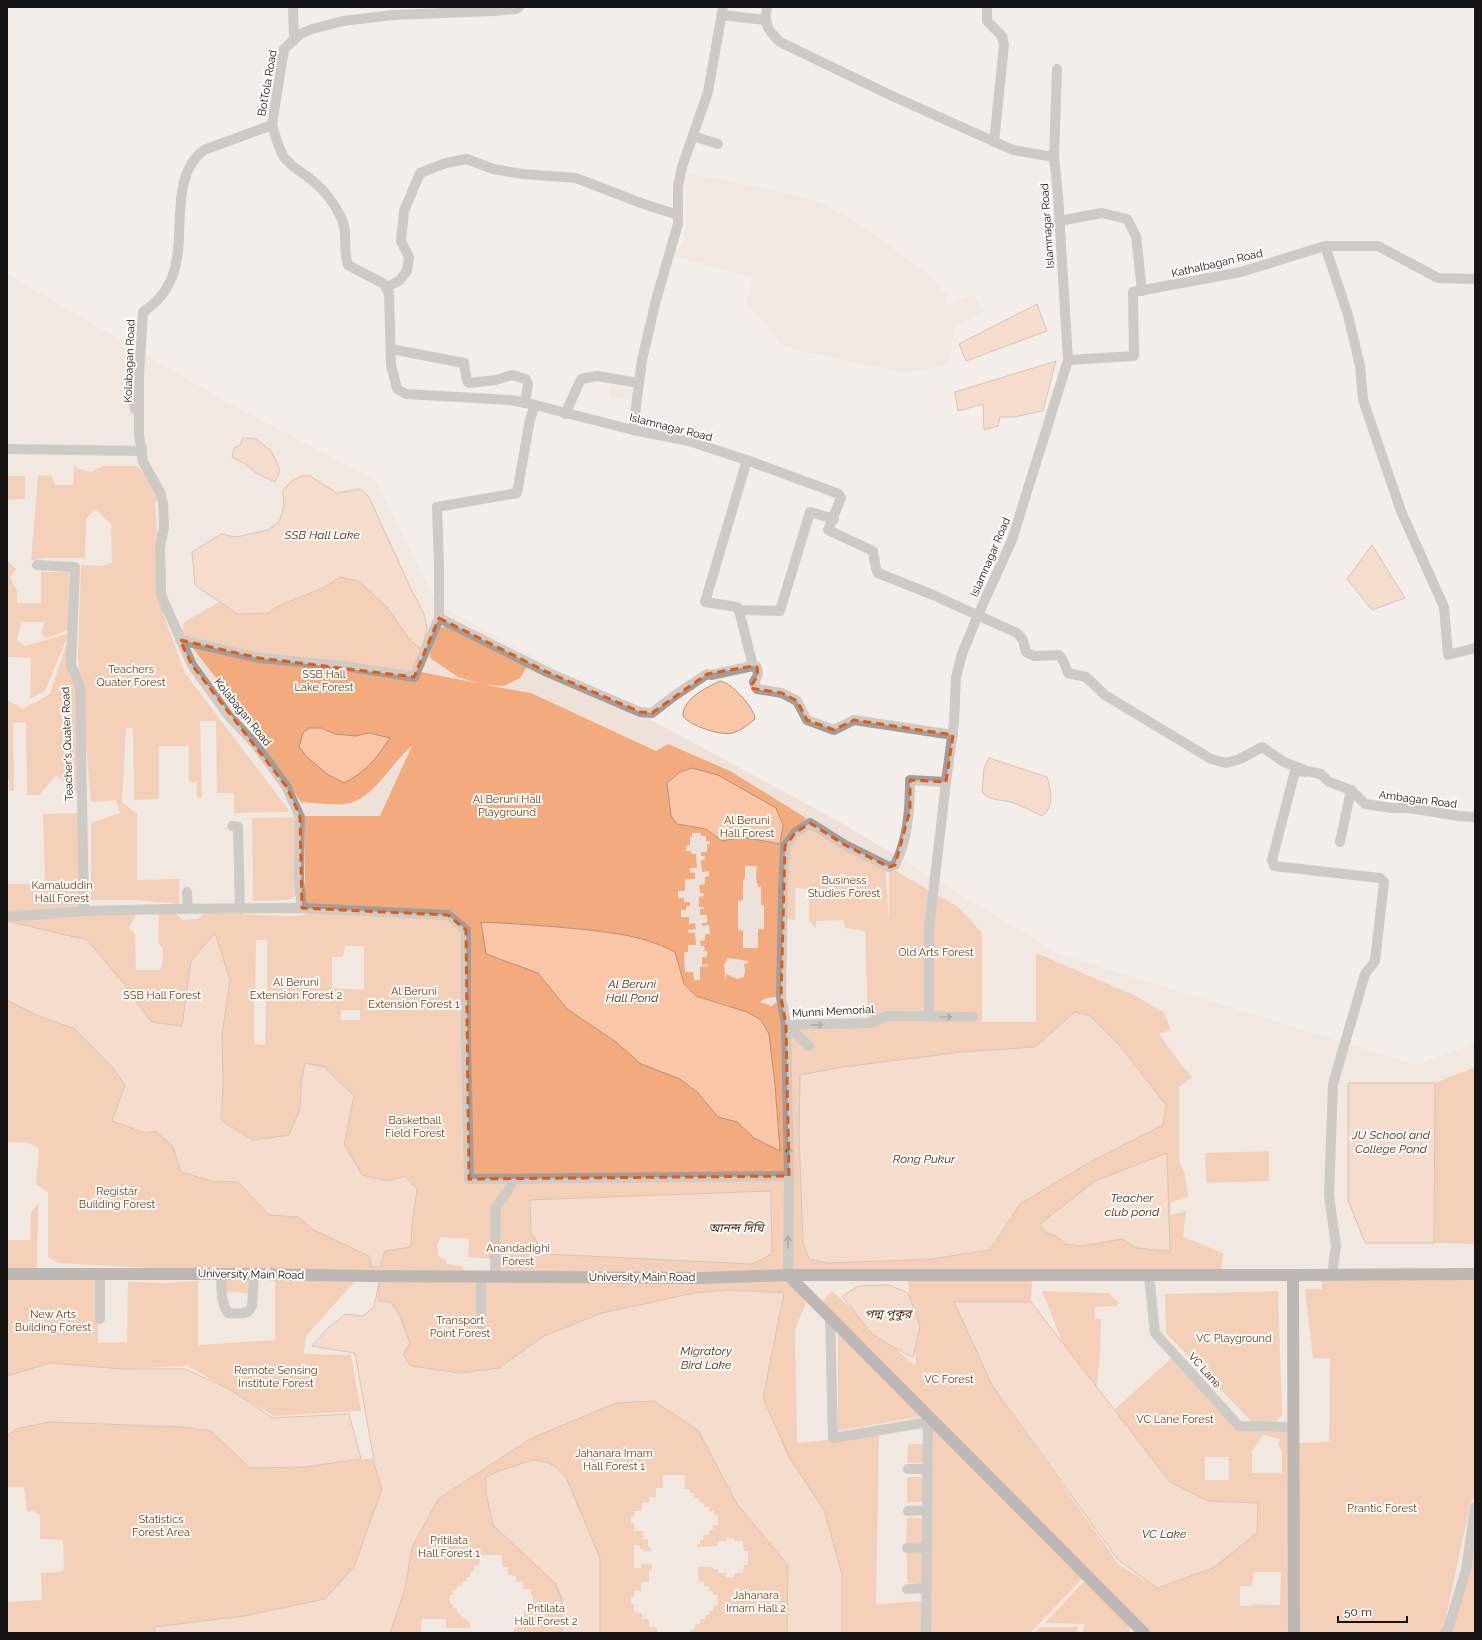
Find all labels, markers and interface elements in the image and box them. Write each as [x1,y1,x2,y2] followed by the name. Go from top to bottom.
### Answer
[255,49,280,117] street label: BotTola Road
[1038,183,1057,269] street label: Islamnagar Road
[1170,247,1264,280] street label: Kathalbagan Road
[122,319,137,403] street label: Kolabagan Road
[628,411,714,444] street label: Islamnagar Road
[968,515,1013,599] street label: Islamnagar Road
[283,528,360,542] water label: SSB Hall Lake
[97,663,166,689] park label: Teachers Quater Forest
[294,668,354,694] park label: SSB Hall Lake Forest
[211,676,274,749] street label: Kolabagan Road
[59,686,76,801] street label: Teacher's Quater Road
[1378,788,1458,811] street label: Ambagan Road
[473,793,541,819] park label: Al Beruni Hall Playground
[720,814,774,840] park label: Al Beruni Hall Forest
[808,874,881,900] park label: Business Studies Forest
[31,879,93,905] park label: Kamaluddin Hall Forest
[898,946,974,959] park label: Old Arts Forest
[250,976,343,1002] park label: Al Beruni Extension Forest 2
[606,977,659,1005] water label: Al Beruni Hall Pond
[368,985,460,1011] park label: Al Beruni Extension Forest 1
[123,989,201,1002] park label: SSB Hall Forest
[792,1003,874,1020] street label: Munni Memorial
[939,1013,952,1021] one-way arrow
[810,1021,823,1028] one-way arrow
[385,1114,445,1140] park label: Basketball Field Forest
[1351,1128,1431,1156] water label: JU School and College Pond
[785,1147,792,1160] one-way arrow
[893,1152,956,1166] water label: Rong Pukur
[79,1185,155,1211] park label: Registar Building Forest
[1105,1191,1160,1219] water label: Teacher club pond
[709,1221,766,1235] water label: আনন্দ দিঘি
[785,1236,792,1249] one-way arrow
[486,1242,550,1268] park label: Anandadighi Forest
[198,1267,304,1282] street label: University Main Road
[589,1271,695,1284] street label: University Main Road
[865,1307,914,1321] water label: পদ্ম পুকুর
[15,1308,91,1334] park label: New Arts Building Forest
[430,1314,490,1340] park label: Transport Point Forest
[1196,1332,1272,1345] park label: VC Playground
[680,1344,733,1372] water label: Migratory Bird Lake
[1185,1350,1224,1391] street label: VC Lane
[234,1364,318,1390] park label: Remote Sensing Institute Forest
[924,1373,974,1386] park label: VC Forest
[1136,1413,1214,1426] park label: VC Lane Forest
[575,1447,653,1473] park label: Jahanara Imam Hall Forest 1
[1347,1502,1417,1515] park label: Prantic Forest
[132,1513,190,1539] park label: Statistics Forest Area
[1142,1527,1187,1541] water label: VC Lake
[418,1534,480,1560] park label: Pritilata Hall Forest 1
[726,1589,786,1615] park label: Jahanara Imam Hall 2
[1338,1598,1407,1624] scale bar
[515,1602,578,1628] park label: Pritilata Hall Forest 2
[1344,1605,1372,1619] text: 50 m

